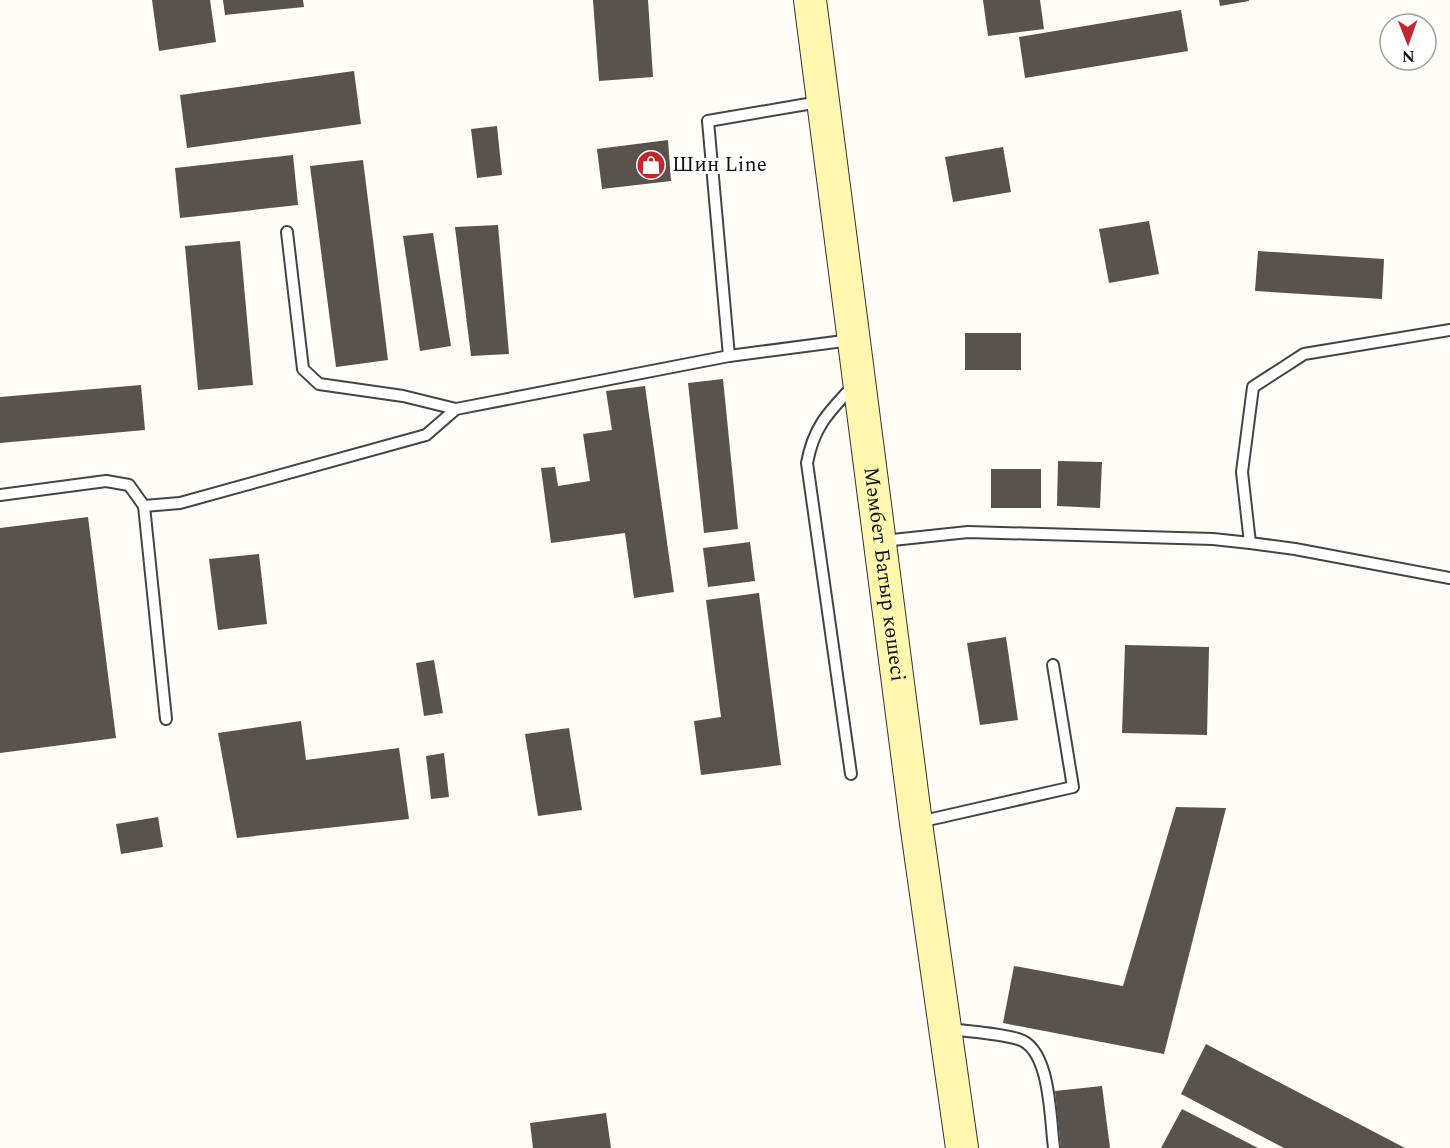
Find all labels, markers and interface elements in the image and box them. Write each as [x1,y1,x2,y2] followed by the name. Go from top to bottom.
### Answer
[1378,12,1438,72] north arrow
[1402,44,1415,68] text: N
[635,149,667,181] shop icon: Шин Line
[672,149,767,181] place label: Шин Line
[854,465,914,684] street label: Мәмбет Батыр көшесі

